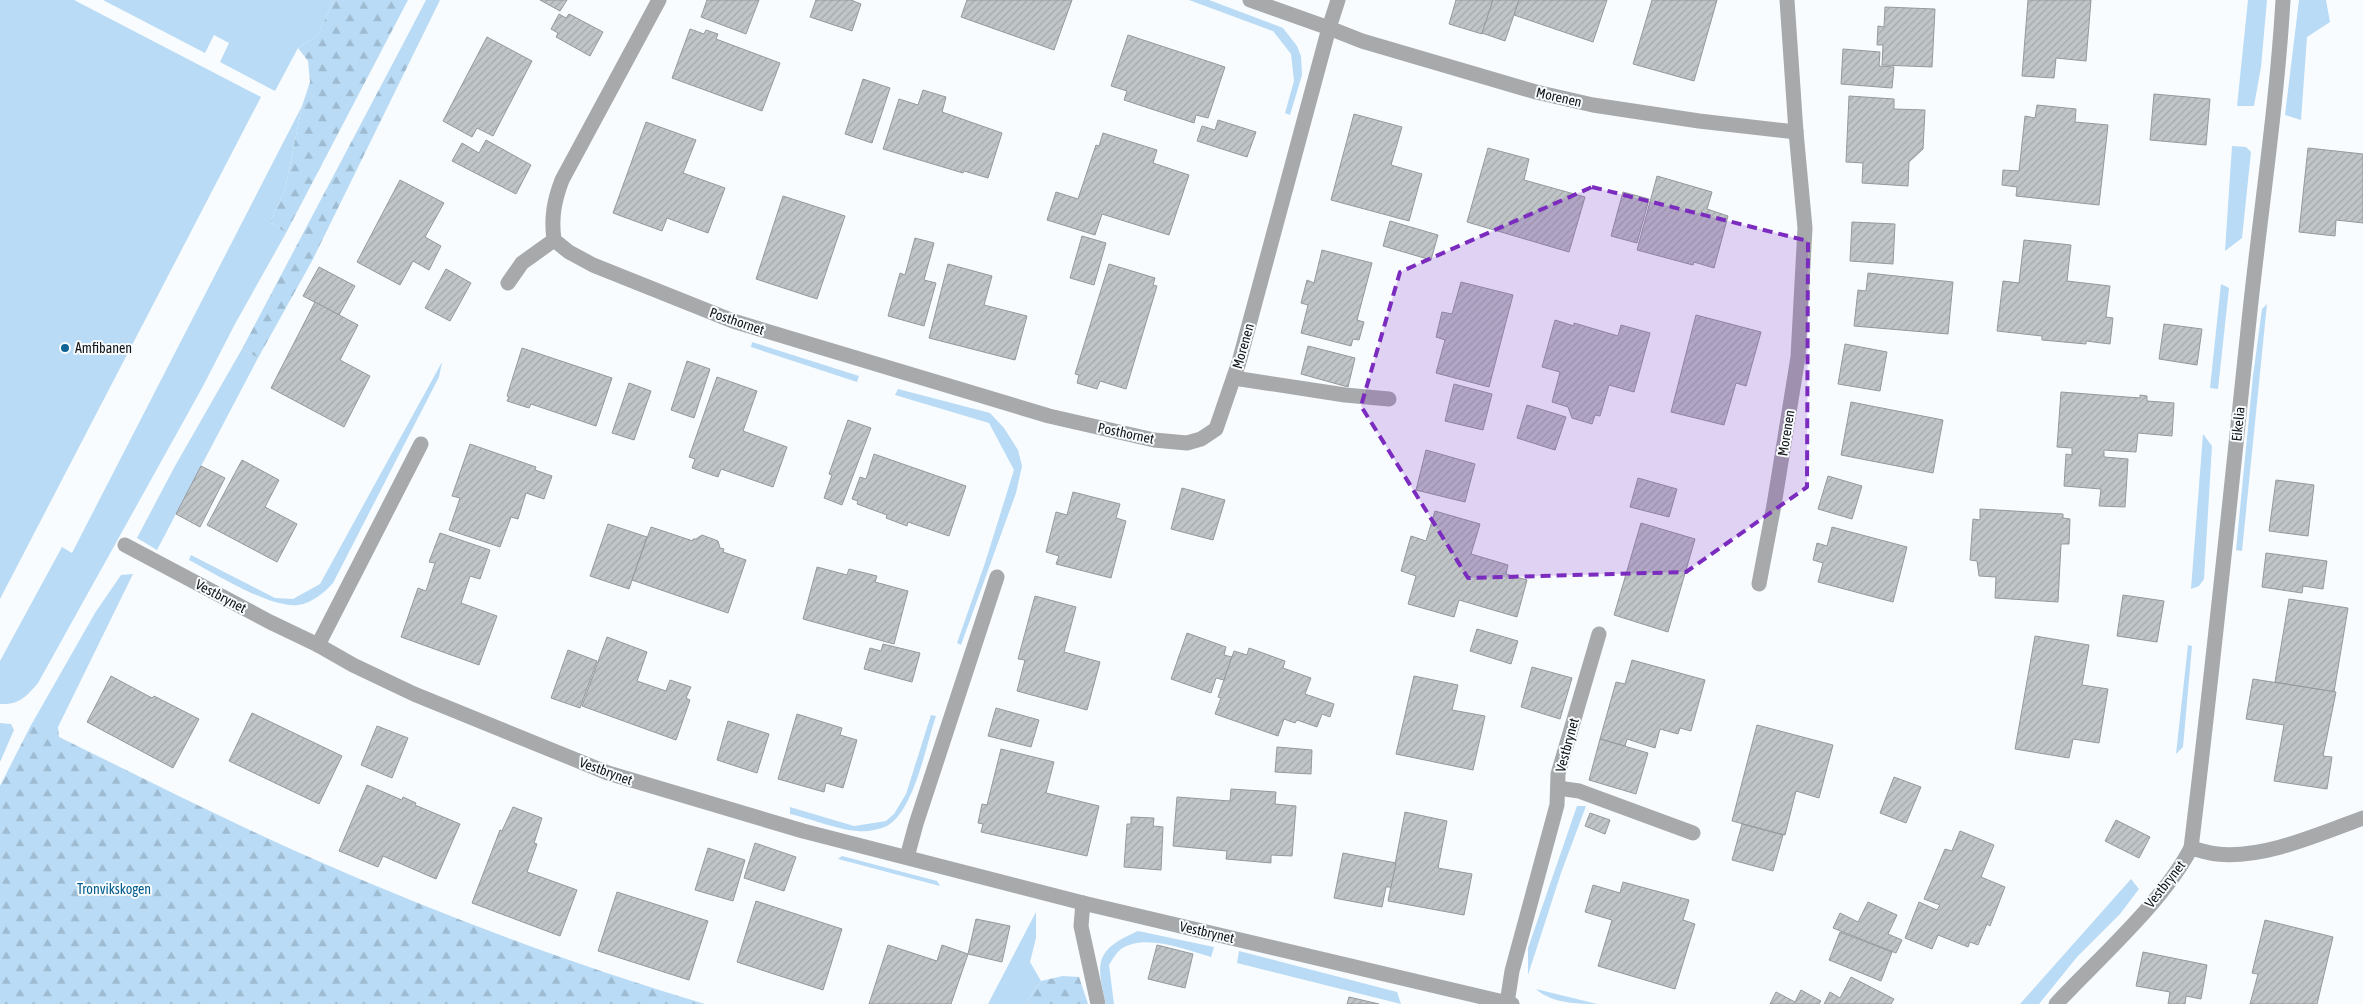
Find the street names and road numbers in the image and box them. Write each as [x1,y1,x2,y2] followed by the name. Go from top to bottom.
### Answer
[1535,84,1583,110] street label: Morenen
[707,304,767,338] street label: Posthornet
[1229,321,1257,371] street label: Morenen
[2228,406,2248,442] street label: Eikelia
[1774,409,1798,457] street label: Morenen
[1096,419,1156,447] street label: Posthornet
[193,576,249,616] street label: Vestbrynet
[1552,716,1582,774] street label: Vestbrynet
[577,754,635,788] street label: Vestbrynet
[2142,857,2188,911] street label: Vestbrynet
[1178,918,1236,946] street label: Vestbrynet

